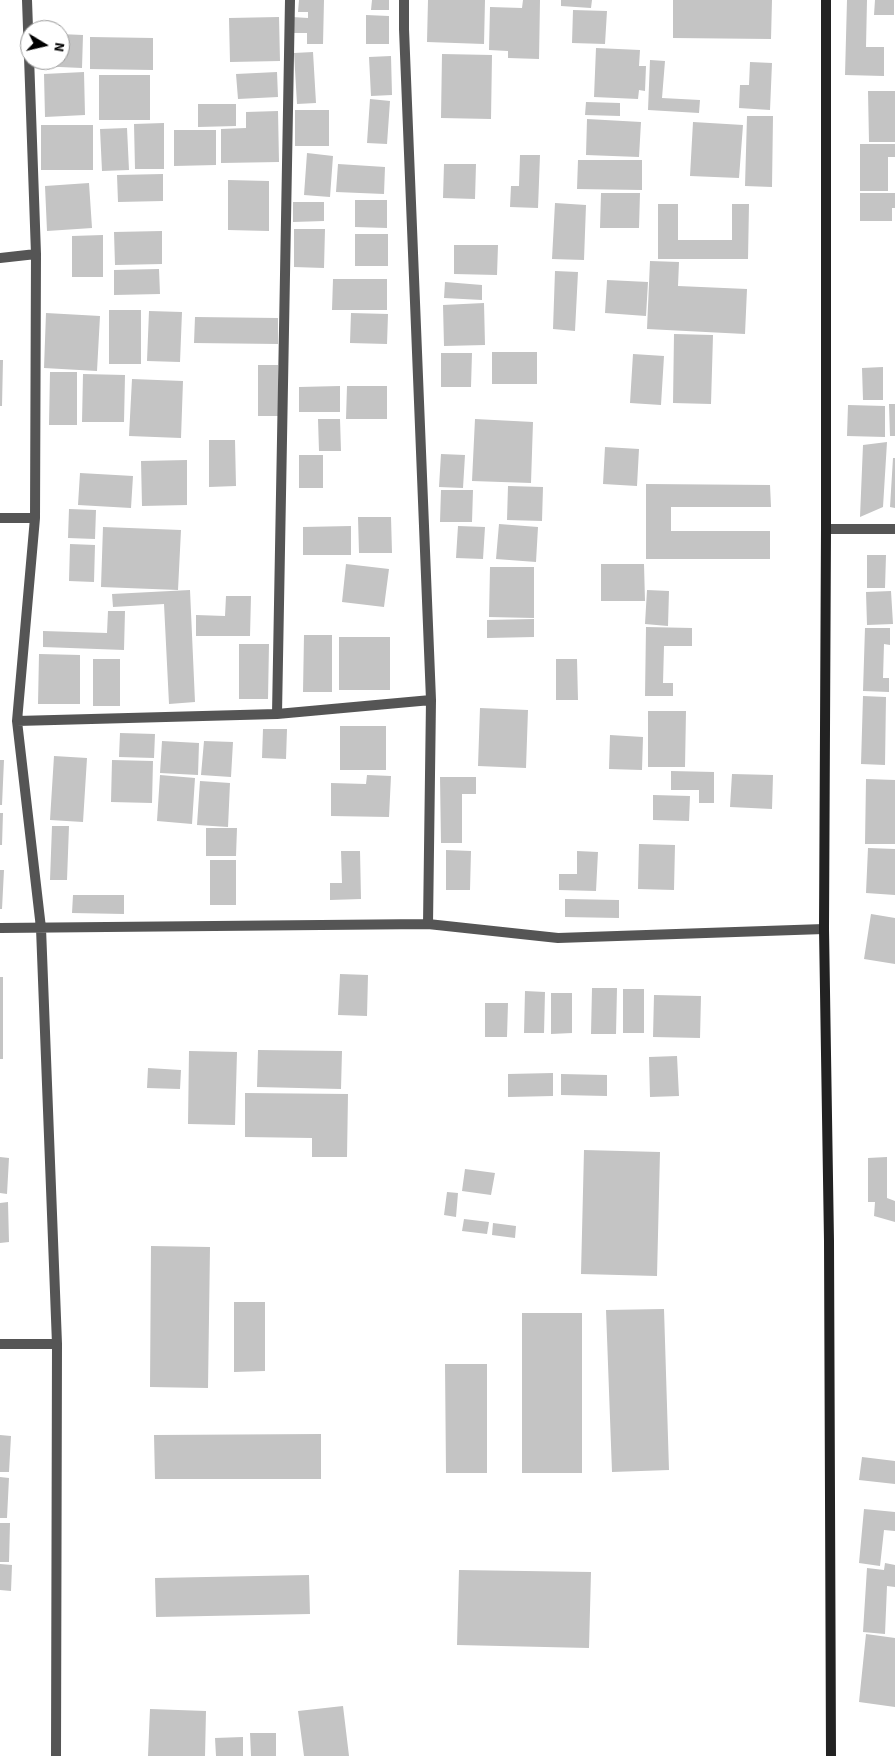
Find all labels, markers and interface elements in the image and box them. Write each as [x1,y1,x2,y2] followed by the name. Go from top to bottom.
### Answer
[20,20,70,70] north arrow
[48,41,69,53] text: N

